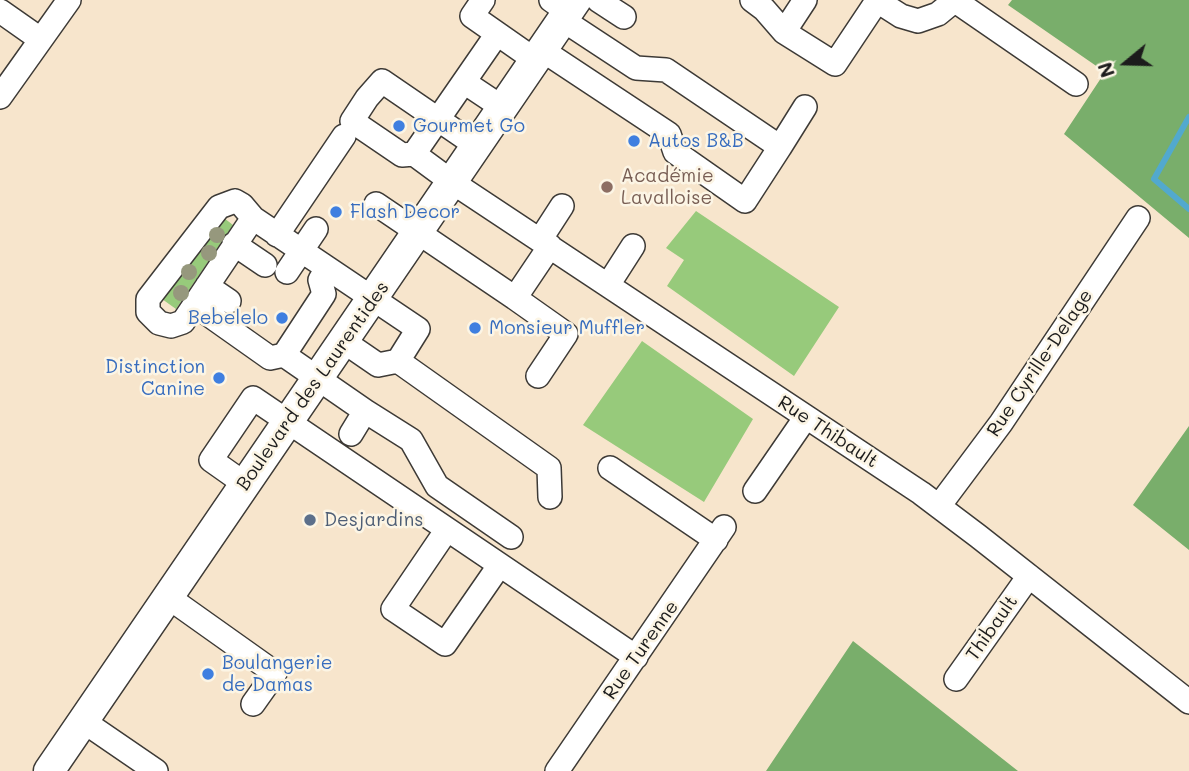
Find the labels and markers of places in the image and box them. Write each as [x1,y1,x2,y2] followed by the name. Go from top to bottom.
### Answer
[413,115,525,137] place label: Gourmet Go
[391,118,407,134] marker: Gourmet Go
[648,130,744,152] place label: Autos B&B
[626,133,642,149] marker: Autos B&B
[621,165,714,209] place label: Académie Lavalloise
[599,179,615,195] marker: Académie Lavalloise
[350,201,460,223] place label: Flash Decor
[328,204,344,220] marker: Flash Decor
[188,307,268,329] place label: Bebelelo
[274,310,290,326] marker: Bebelelo
[489,317,645,339] place label: Monsieur Muffler
[467,320,483,336] marker: Monsieur Muffler
[105,356,205,400] place label: Distinction Canine
[211,370,227,386] marker: Distinction Canine
[324,509,423,531] place label: Desjardins
[302,512,318,528] marker: Desjardins
[222,652,332,696] place label: Boulangerie de Damas
[200,666,216,682] marker: Boulangerie de Damas

